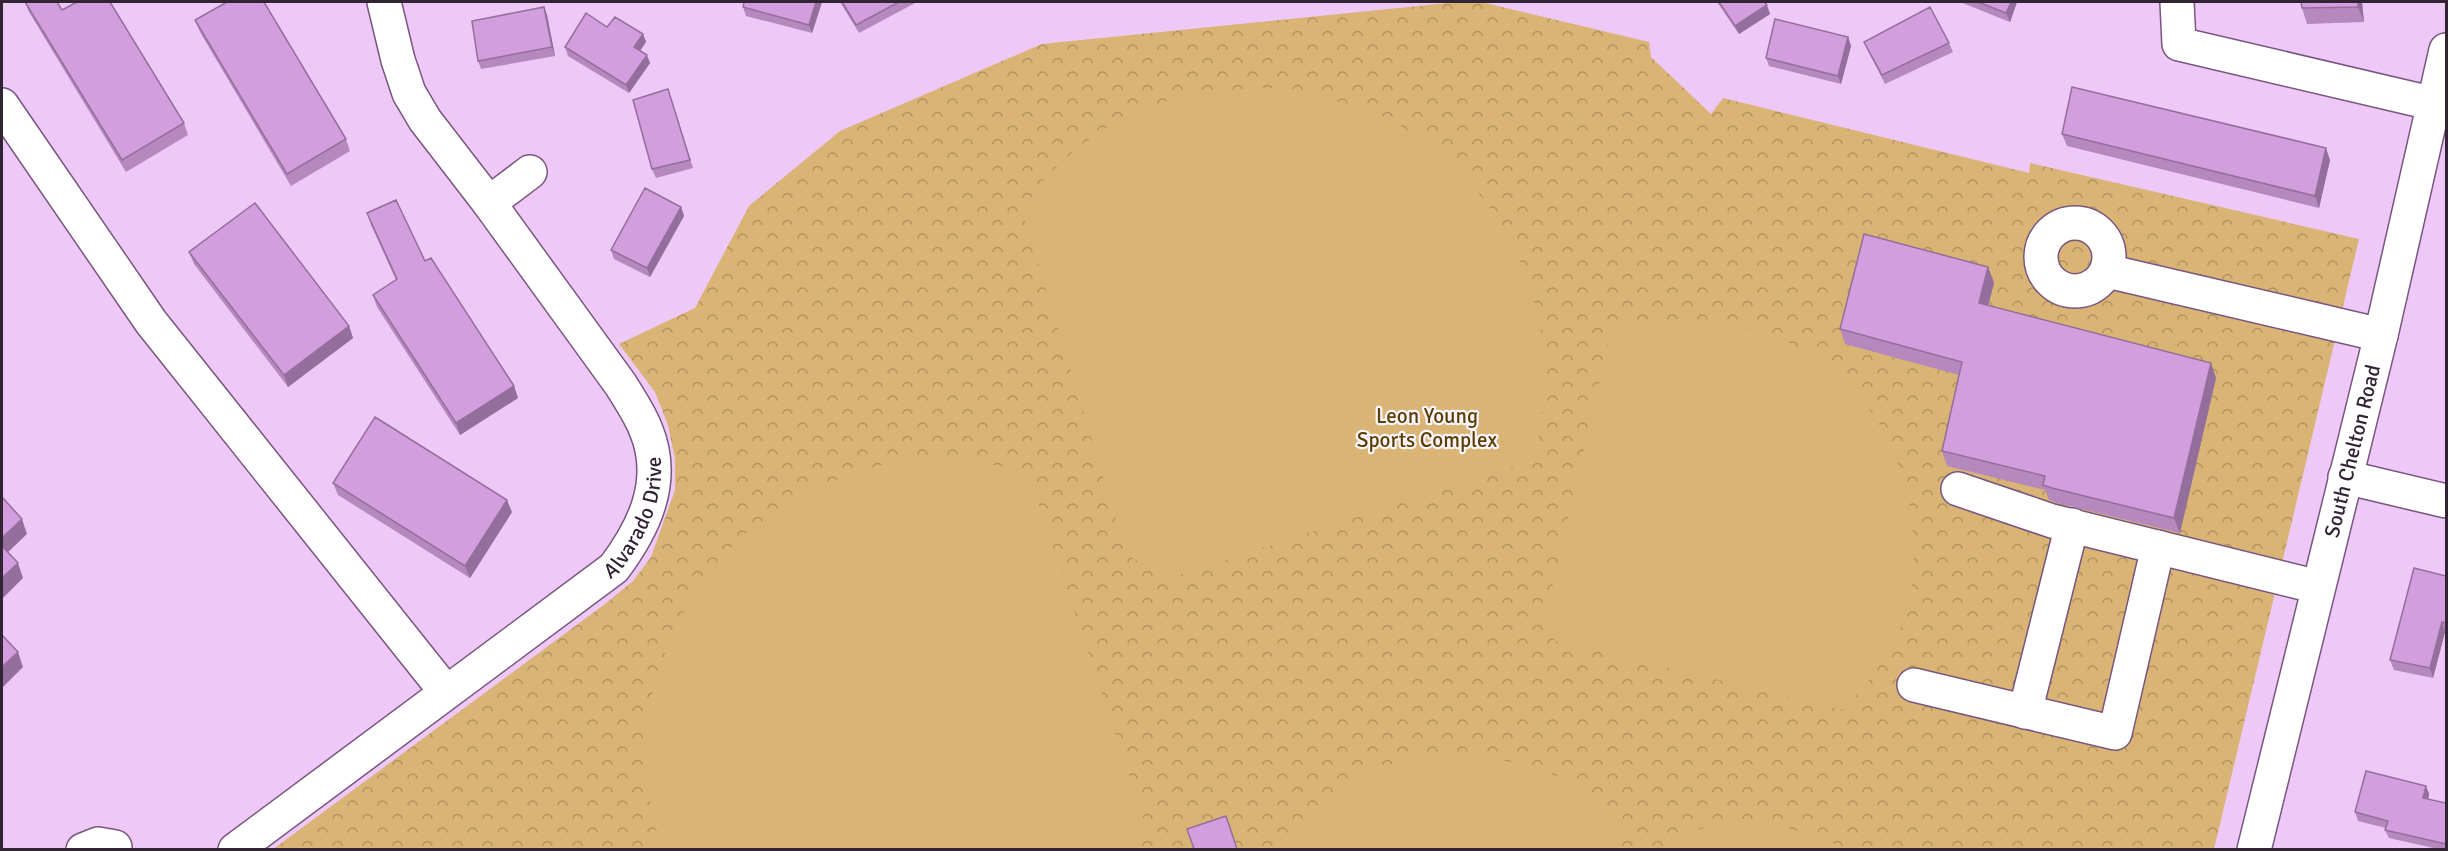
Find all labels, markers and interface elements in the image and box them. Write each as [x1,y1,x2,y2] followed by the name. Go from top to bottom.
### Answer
[2319,362,2386,540] street label: South Chelton Road
[1357,403,1498,453] park label: Leon Young Sports Complex
[598,456,667,584] street label: Alvarado Drive

